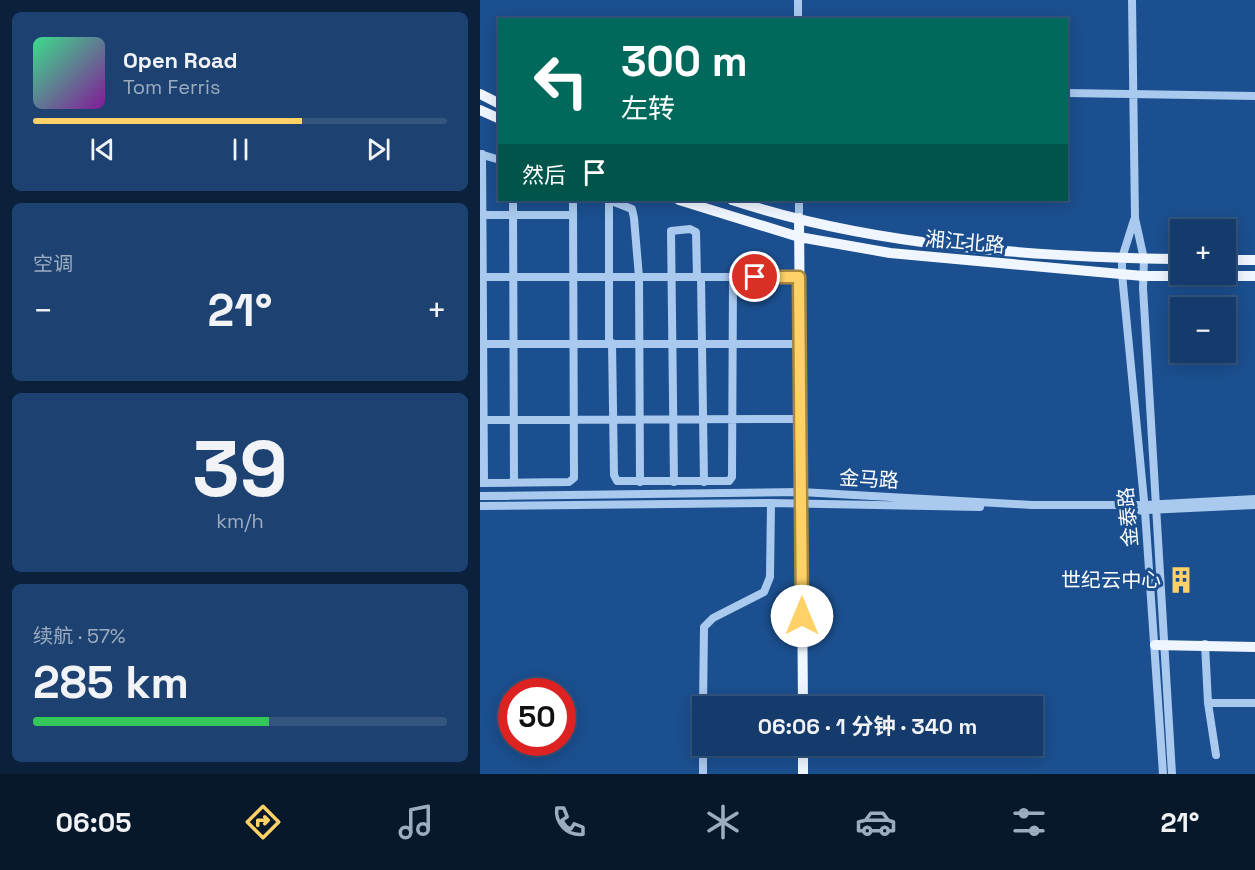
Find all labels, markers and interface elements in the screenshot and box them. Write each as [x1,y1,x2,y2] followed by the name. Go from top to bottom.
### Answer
[621,35,748,88] text: 300 m
[522,42,600,120] icon: left
[123,46,238,74] text: Open Road
[123,74,221,100] text: Tom Ferris
[621,91,675,126] text: 左转
[86,133,119,166] icon: previous
[224,133,257,166] icon: pause
[362,133,395,166] icon: next
[578,156,611,189] icon: arrive
[522,161,566,189] text: 然后
[1170,219,1236,363] map controls
[1170,219,1236,285] button: +
[924,226,1006,258] street label: 湘江北路
[33,251,73,277] text: 空调
[729,251,780,302] pin
[738,260,771,293] icon: arrive
[208,282,272,339] text: 21°
[33,290,53,332] text: −
[427,290,447,332] text: +
[1170,297,1236,363] button: −
[192,419,288,519] text: 39
[838,464,900,494] street label: 金马路
[1112,486,1144,548] street label: 金泰路
[216,508,264,534] text: km/h
[1166,565,1196,595] building icon: 世纪云中心
[1061,567,1161,593] place label: 世纪云中心
[770,584,834,648] position arrow
[33,623,125,649] text: 续航 · 57%
[33,654,189,711] text: 285 km
[498,678,576,756] speed limit sign: 50
[758,712,977,740] text: 06:06 · 1 分钟 · 340 m
[242,801,284,843] icon: directions
[395,801,437,843] icon: music
[548,801,590,843] icon: phone
[702,801,744,843] icon: climate
[855,801,897,843] icon: car
[1008,801,1050,843] icon: filters
[56,805,131,840] text: 06:05
[1161,805,1199,840] text: 21°

